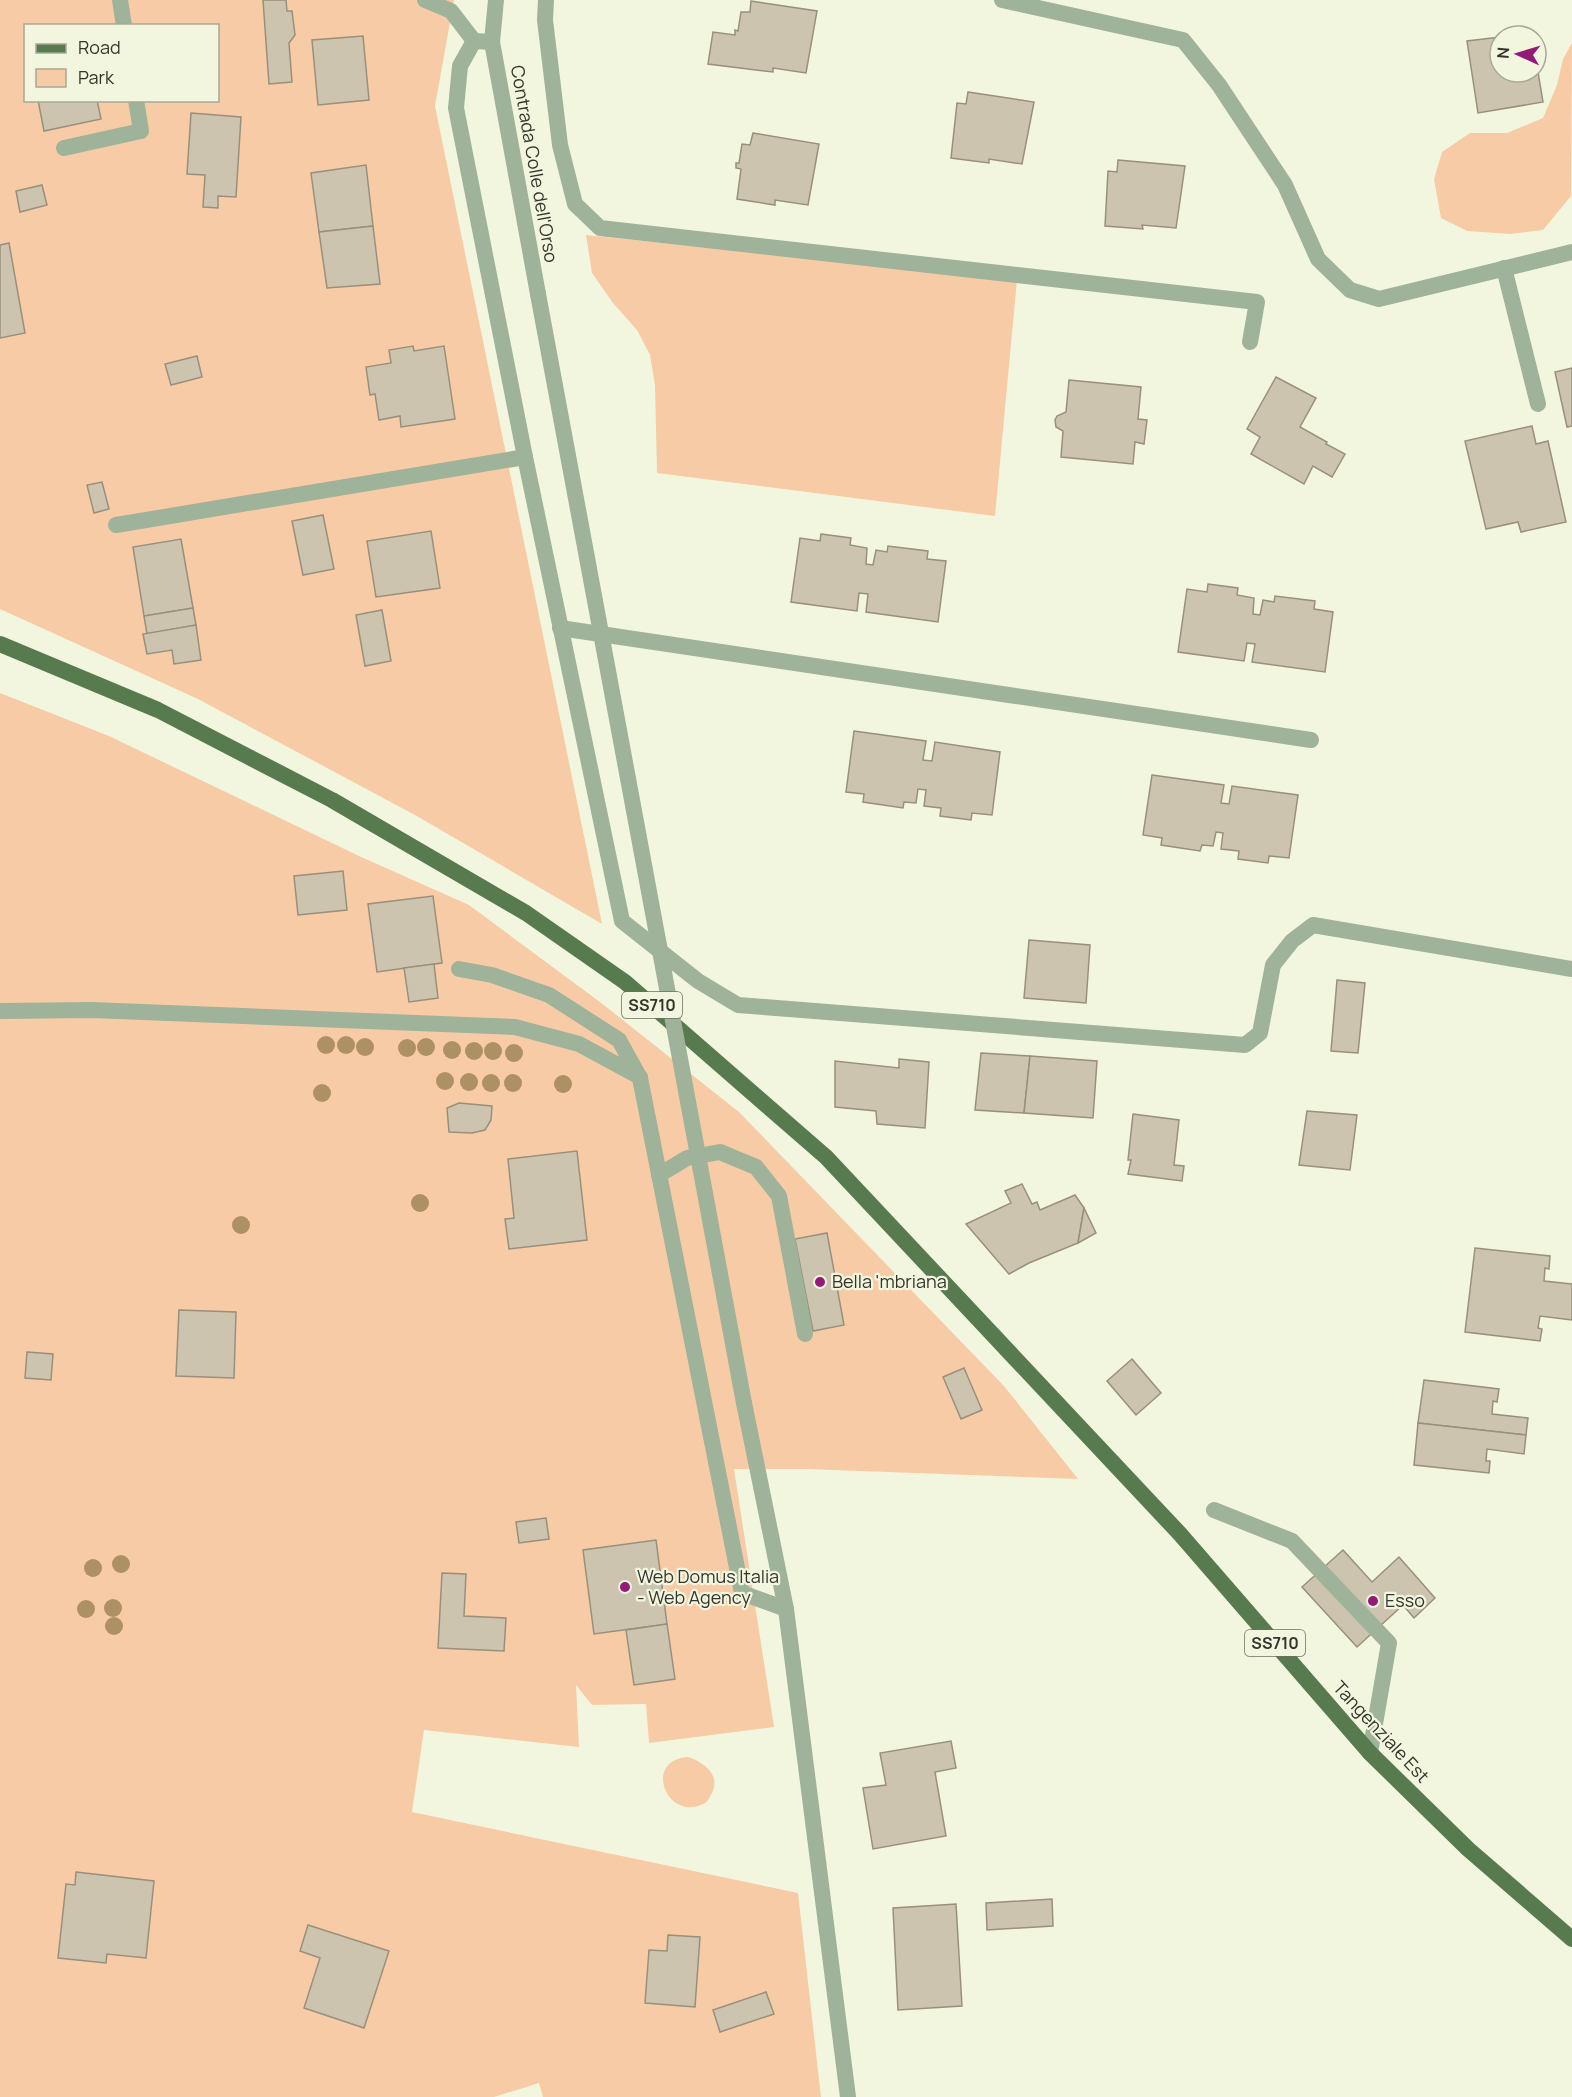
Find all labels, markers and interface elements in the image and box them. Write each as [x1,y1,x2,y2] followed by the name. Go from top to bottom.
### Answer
[24,24,219,102] legend
[1488,24,1548,84] north arrow
[78,35,121,59] text: Road
[1492,46,1514,59] text: N
[506,63,564,264] street label: Contrada Colle dell'Orso
[78,65,115,89] text: Park
[622,992,682,1018] road number: SS710
[832,1269,947,1293] place label: Bella 'mbriana
[813,1275,827,1289] marker: Bella 'mbriana
[637,1564,779,1609] place label: Web Domus Italia - Web Agency
[618,1580,632,1594] marker: Web Domus Italia - Web Agency
[1385,1588,1425,1612] place label: Esso
[1366,1594,1380,1608] marker: Esso
[1245,1630,1305,1656] road number: SS710
[1328,1675,1435,1787] street label: Tangenziale Est

